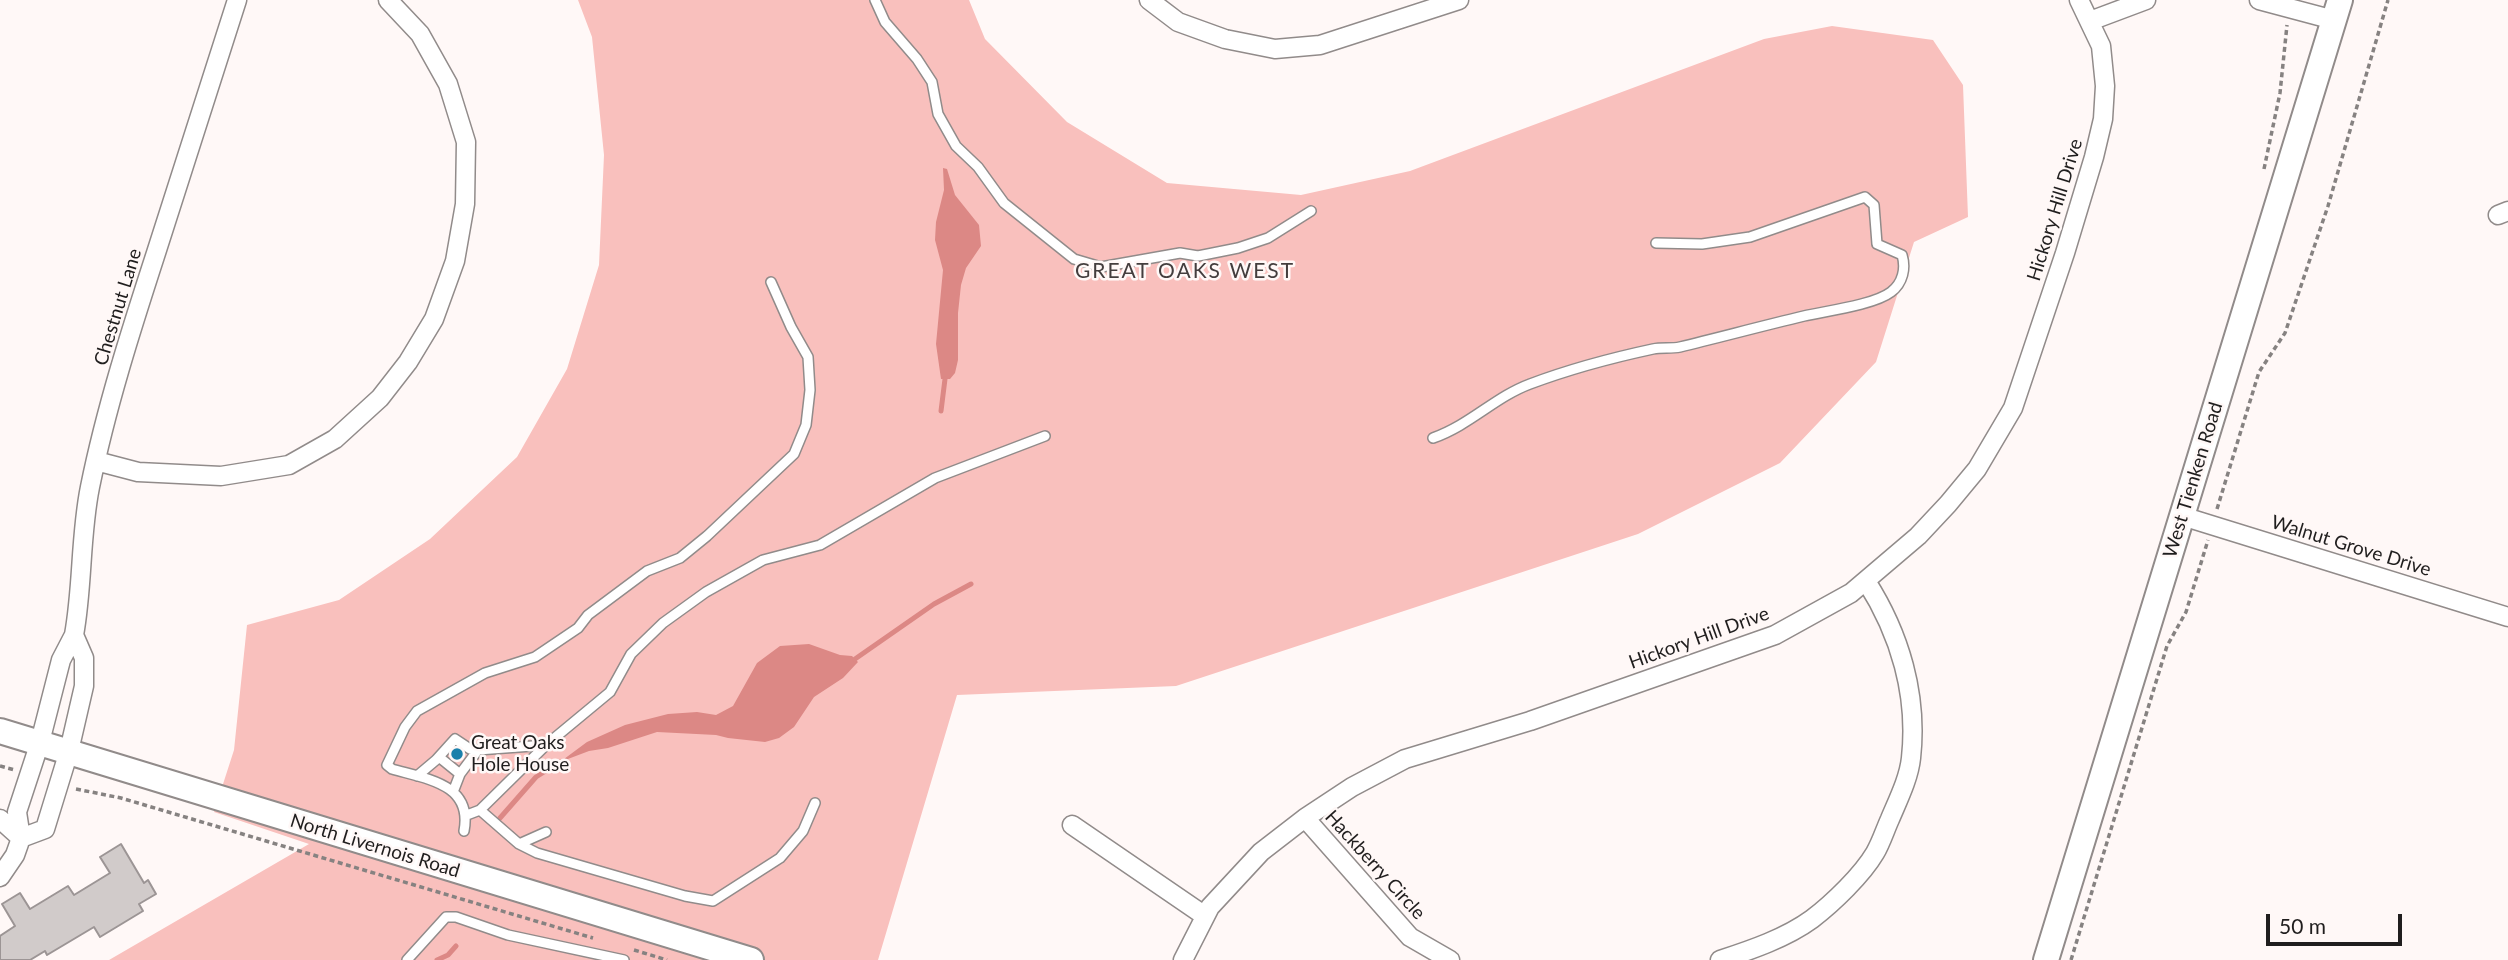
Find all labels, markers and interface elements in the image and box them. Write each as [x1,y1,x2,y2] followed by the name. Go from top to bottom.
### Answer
[2023,136,2087,284] street label: Hickory Hill Drive
[89,246,147,368] street label: Chestnut Lane
[1077,258,1293,284] district label: GREAT OAKS WEST
[2158,399,2228,561] street label: West Tienken Road
[2268,511,2434,581] street label: Walnut Grove Drive
[1626,602,1772,674] street label: Hickory Hill Drive
[471,732,569,776] place label: Great Oaks Hole House
[449,746,465,762] marker: Great Oaks Hole House
[1320,806,1430,924] street label: Hackberry Circle
[287,809,463,883] street label: North Livernois Road
[2270,900,2406,944] scale bar
[2279,913,2326,938] text: 50 m

